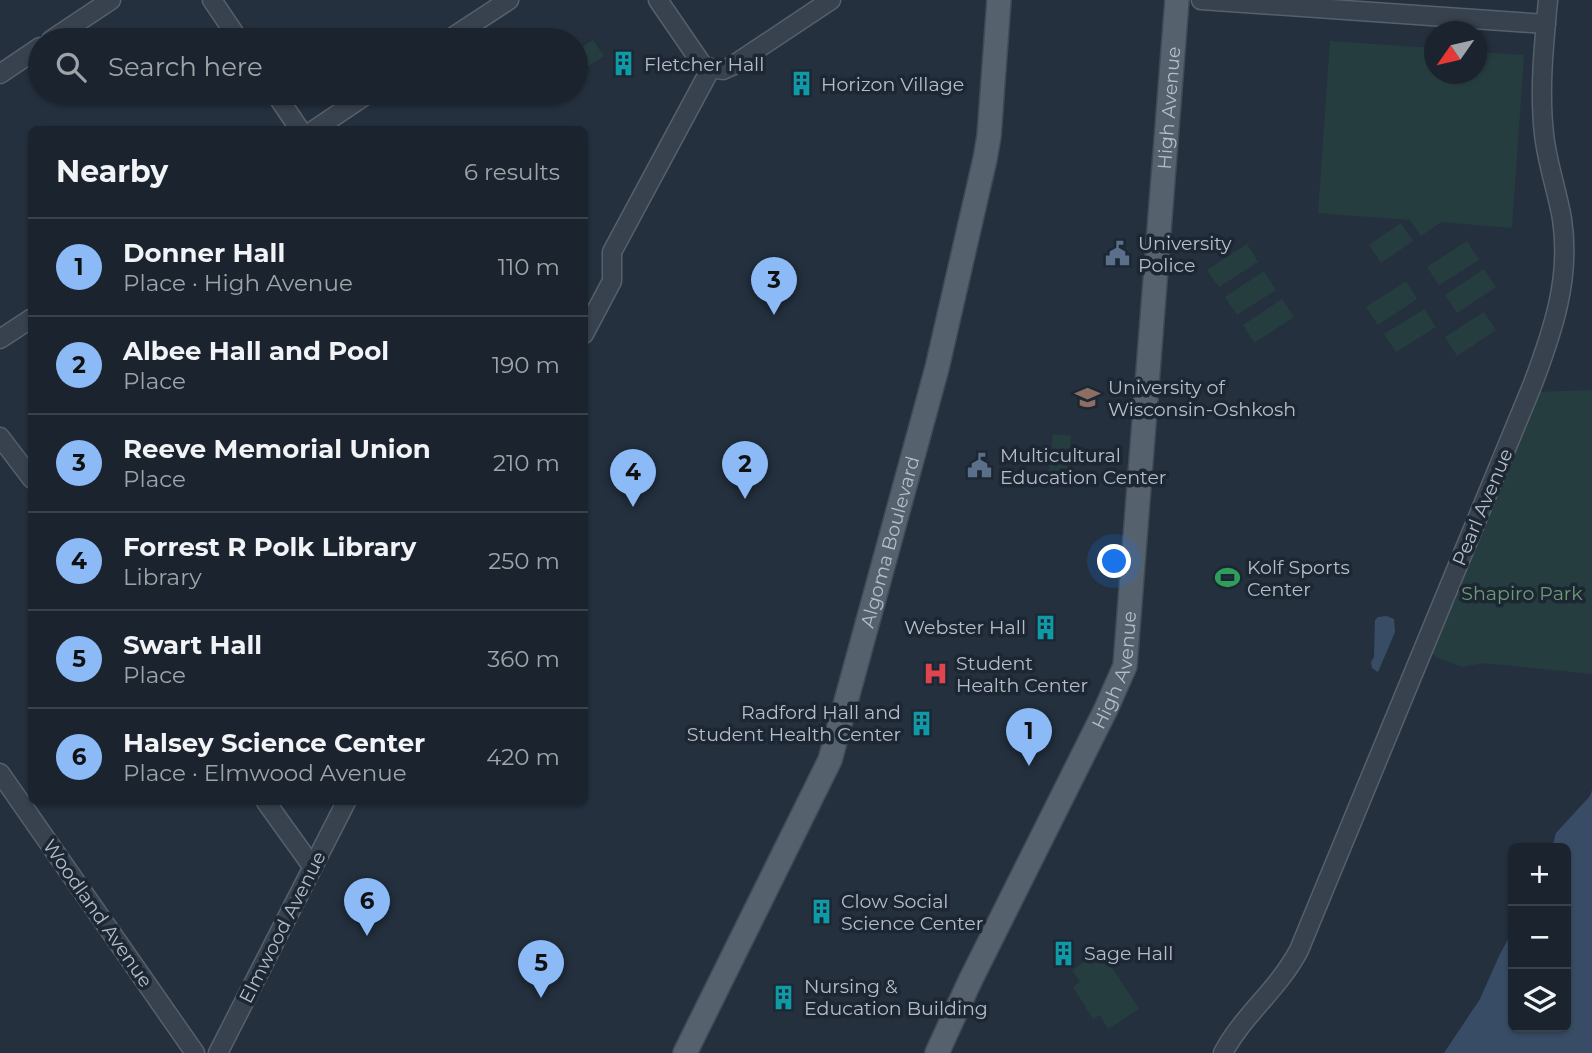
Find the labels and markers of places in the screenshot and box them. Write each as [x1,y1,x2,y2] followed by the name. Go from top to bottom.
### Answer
[610,50,638,78] building icon: Fletcher Hall
[644,53,764,76] place label: Fletcher Hall
[787,70,815,98] building icon: Horizon Village
[821,73,964,96] place label: Horizon Village
[1138,232,1232,277] place label: University Police
[1104,240,1132,268] public building icon: University Police
[751,257,797,315] pin: 3
[1108,376,1296,421] place label: University of Wisconsin-Oshkosh
[1074,384,1102,412] school or university icon: University of Wisconsin-Oshkosh
[722,441,768,499] pin: 2
[1000,444,1167,489] place label: Multicultural Education Center
[610,449,656,507] pin: 4
[966,452,994,480] public building icon: Multicultural Education Center
[1247,556,1350,601] place label: Kolf Sports Center
[1213,564,1241,592] sports icon: Kolf Sports Center
[1032,613,1060,641] building icon: Webster Hall
[904,616,1026,639] place label: Webster Hall
[956,652,1088,697] place label: Student Health Center
[922,660,950,688] hospital icon: Student Health Center
[687,701,901,746] place label: Radford Hall and Student Health Center
[1006,708,1052,766] pin: 1
[907,709,935,737] building icon: Radford Hall and Student Health Center
[344,878,390,936] pin: 6
[841,890,983,935] place label: Clow Social Science Center
[807,898,835,926] building icon: Clow Social Science Center
[1050,939,1078,967] building icon: Sage Hall
[518,940,564,998] pin: 5
[1084,942,1173,965] place label: Sage Hall
[804,975,988,1020] place label: Nursing & Education Building
[770,983,798,1011] building icon: Nursing & Education Building

